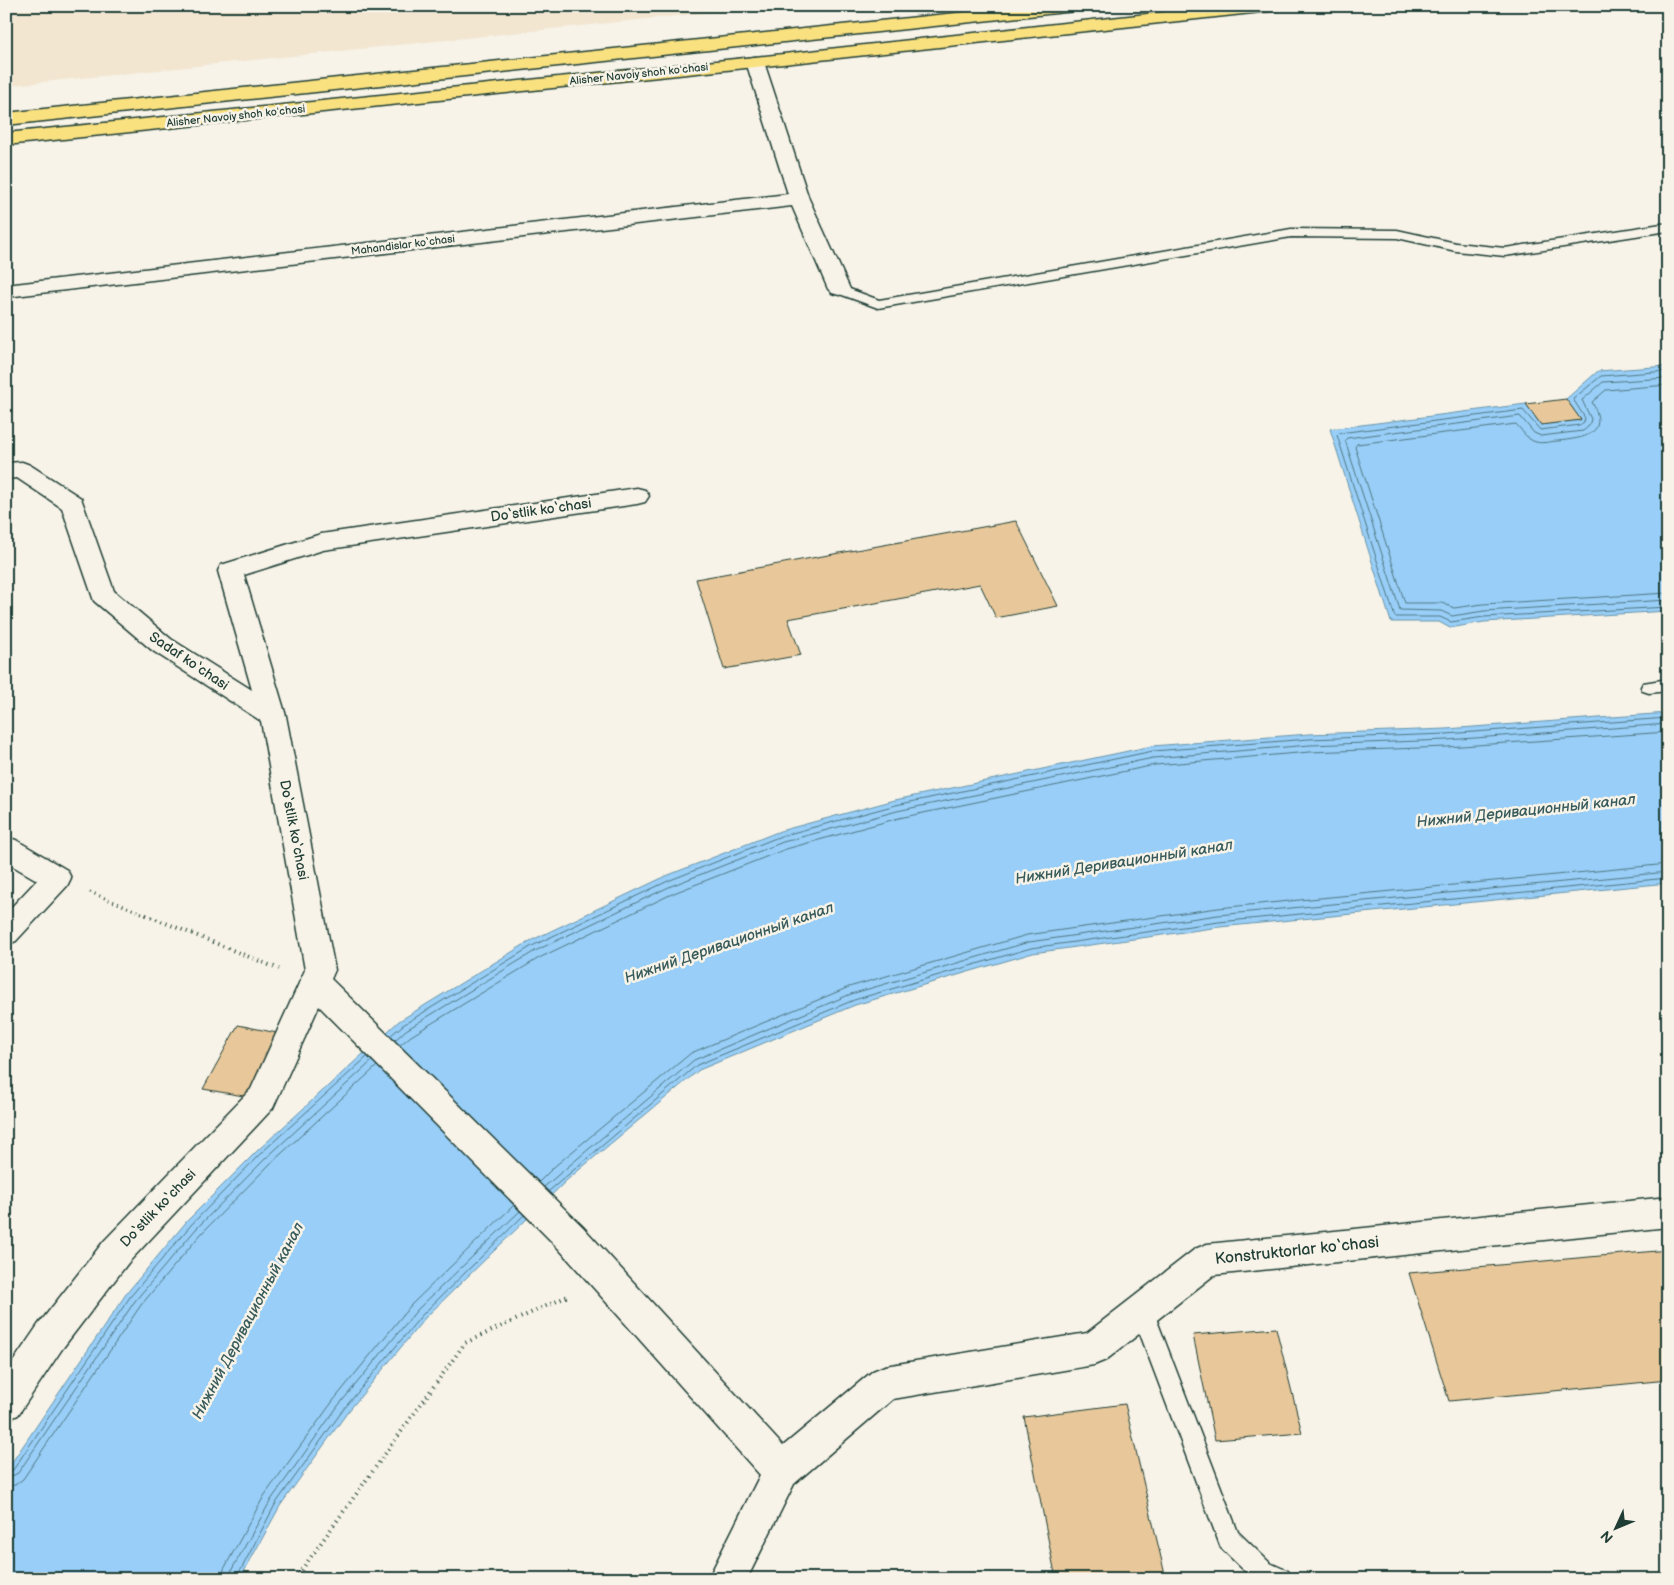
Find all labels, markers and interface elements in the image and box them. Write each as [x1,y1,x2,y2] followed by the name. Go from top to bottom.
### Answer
[569,60,709,88] street label: Alisher Navoiy shoh koʻchasi
[166,102,306,130] street label: Alisher Navoiy shoh koʻchasi
[350,232,456,258] street label: Mahandislar ko‘chasi
[489,495,593,525] street label: Do‘stlik ko‘chasi
[146,628,232,694] street label: Sadaf ko‘chasi
[276,778,312,882] street label: Do‘stlik ko‘chasi
[1416,790,1637,832] water label: Нижний Деривационный канал
[1014,835,1235,889] water label: Нижний Деривационный канал
[622,898,837,988] water label: Нижний Деривационный канал
[117,1166,199,1250] street label: Do‘stlik ko‘chasi
[188,1219,308,1423] water label: Нижний Деривационный канал
[1214,1233,1380,1269] street label: Konstruktorlar ko‘chasi
[1592,1502,1642,1552] north arrow
[1597,1527,1617,1546] text: N

